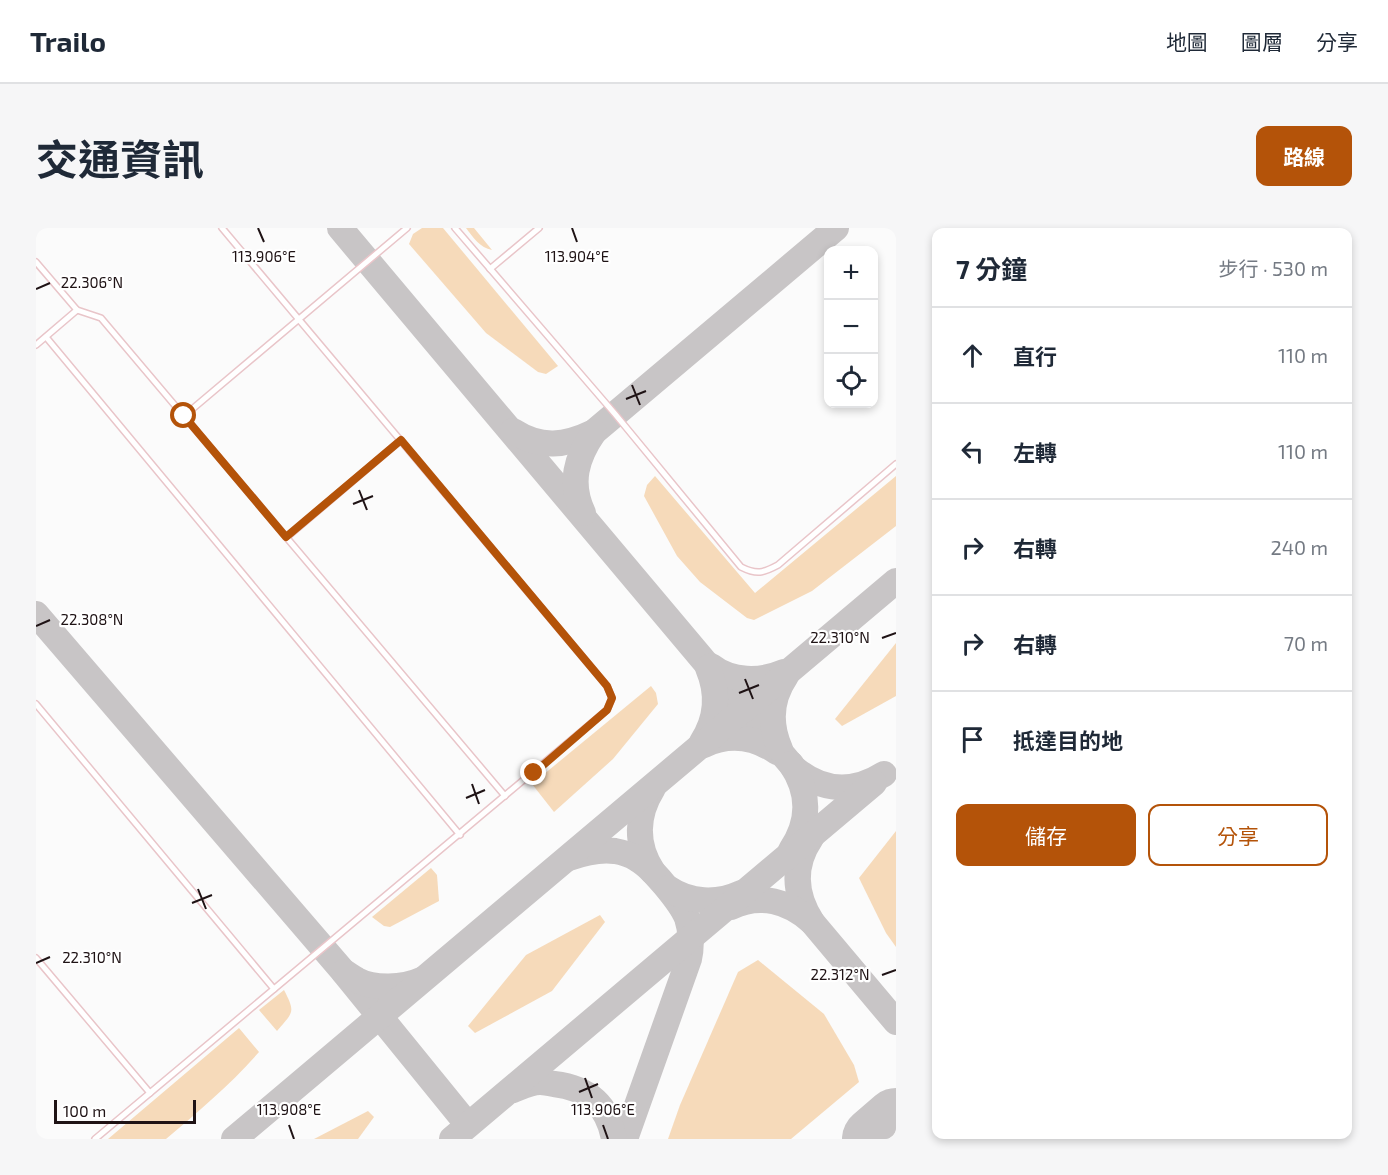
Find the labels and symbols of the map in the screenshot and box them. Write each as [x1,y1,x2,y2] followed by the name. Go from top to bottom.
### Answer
[232,247,296,265] text: 113.906°E
[545,247,609,265] text: 113.904°E
[61,273,123,291] text: 22.306°N
[170,402,196,428] route start
[61,610,123,628] text: 22.308°N
[810,628,870,646] text: 22.310°N
[520,759,546,785] route end
[62,948,122,966] text: 22.310°N
[810,965,870,983] text: 22.312°N
[54,1097,196,1124] scale bar
[257,1100,321,1118] text: 113.908°E
[571,1100,635,1118] text: 113.906°E

